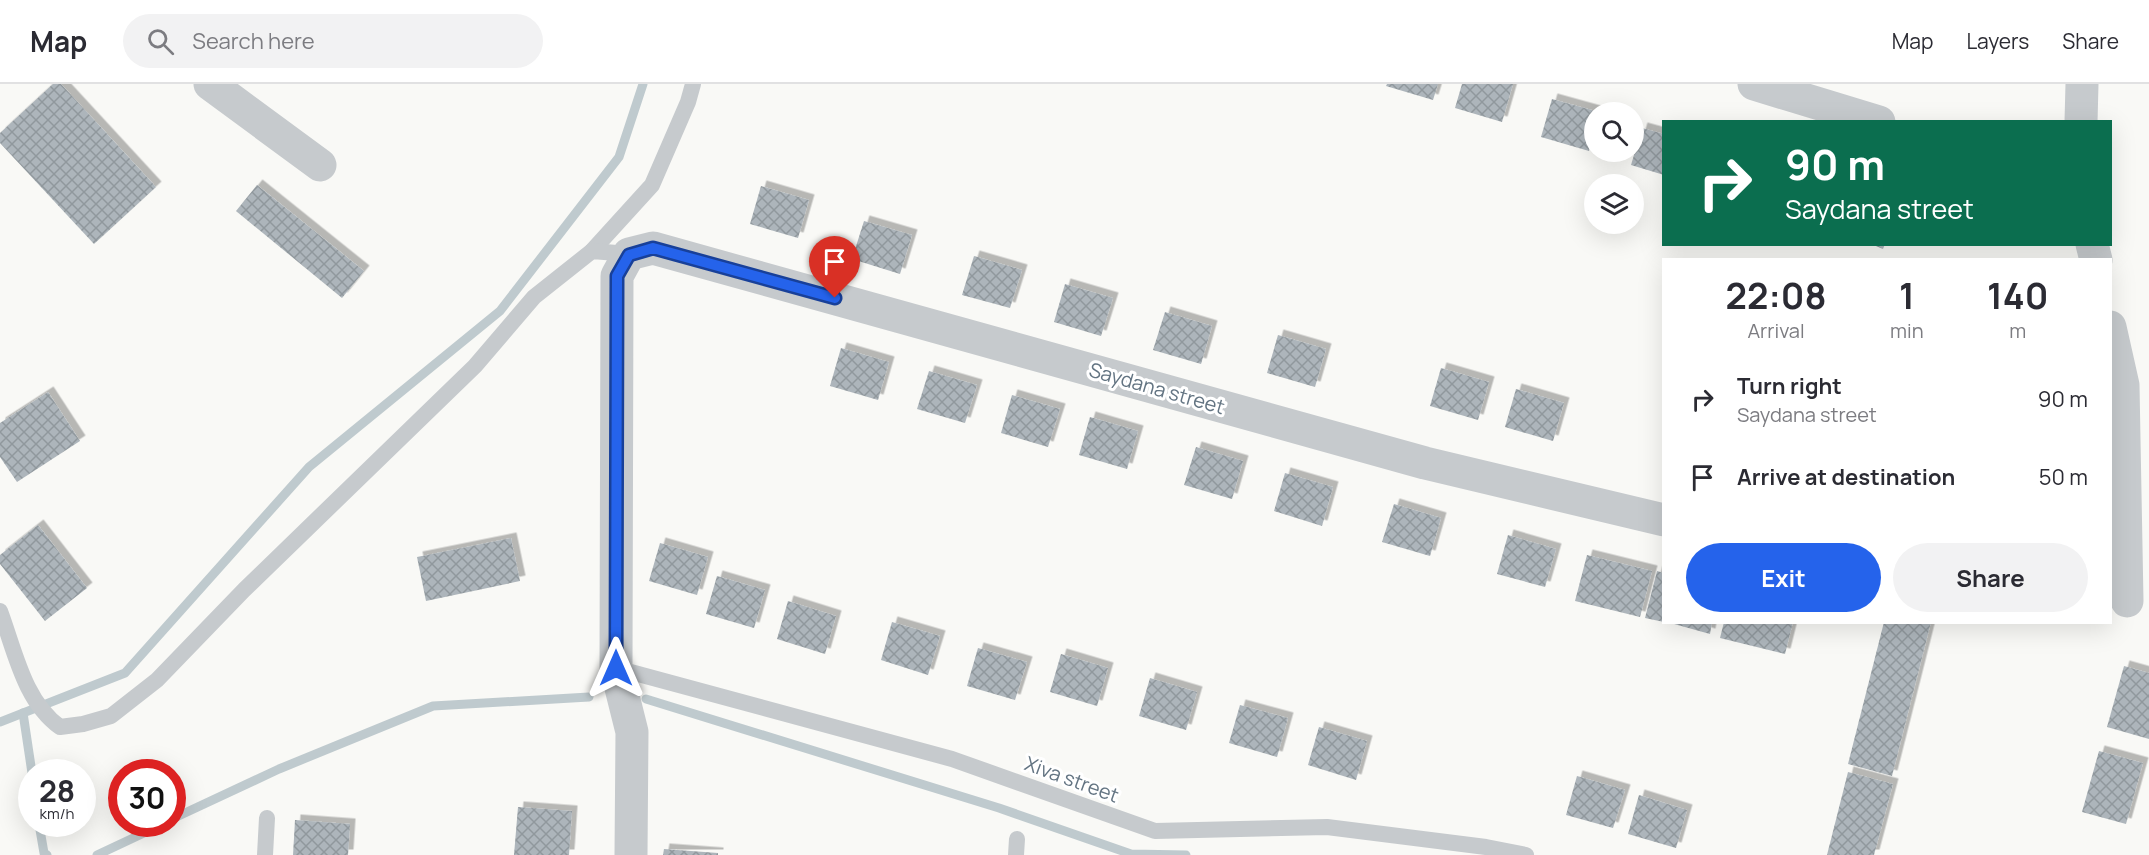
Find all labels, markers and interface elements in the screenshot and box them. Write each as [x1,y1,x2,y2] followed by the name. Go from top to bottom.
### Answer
[123,14,543,68] search box
[30,22,87,60] text: Map
[144,25,177,58] icon: search
[192,26,315,56] text: Search here
[1892,27,1933,55] text: Map
[1966,27,2029,55] text: Layers
[2062,27,2119,55] text: Share
[1584,102,1644,234] map controls
[1584,102,1644,162] button: search
[1785,135,1885,193] text: 90 m
[1686,144,1764,222] icon: right
[1584,174,1644,234] button: layers
[1785,190,1974,227] text: Saydana street
[809,236,860,298] pin
[818,245,851,278] icon: arrive
[1726,271,1826,320] text: 22:08
[1899,271,1915,320] text: 1
[1987,271,2048,320] text: 140
[1747,317,1805,344] text: Arrival
[1890,317,1924,344] text: min
[2009,317,2026,344] text: m
[1086,356,1228,420] street label: Saydana street
[1737,371,1842,401] text: Turn right
[1686,383,1719,416] icon: right
[2038,384,2088,414] text: 90 m
[1737,401,1877,428] text: Saydana street
[1686,461,1719,494] icon: arrive
[1737,462,1955,492] text: Arrive at destination
[2039,462,2088,492] text: 50 m
[1686,543,1881,612] button: Exit
[1893,543,2088,612] button: Share
[584,636,648,700] position arrow
[1021,749,1123,809] street label: Xiva street
[108,759,186,837] speed limit sign: 30
[39,770,75,811] text: 28
[40,803,74,824] text: km/h

